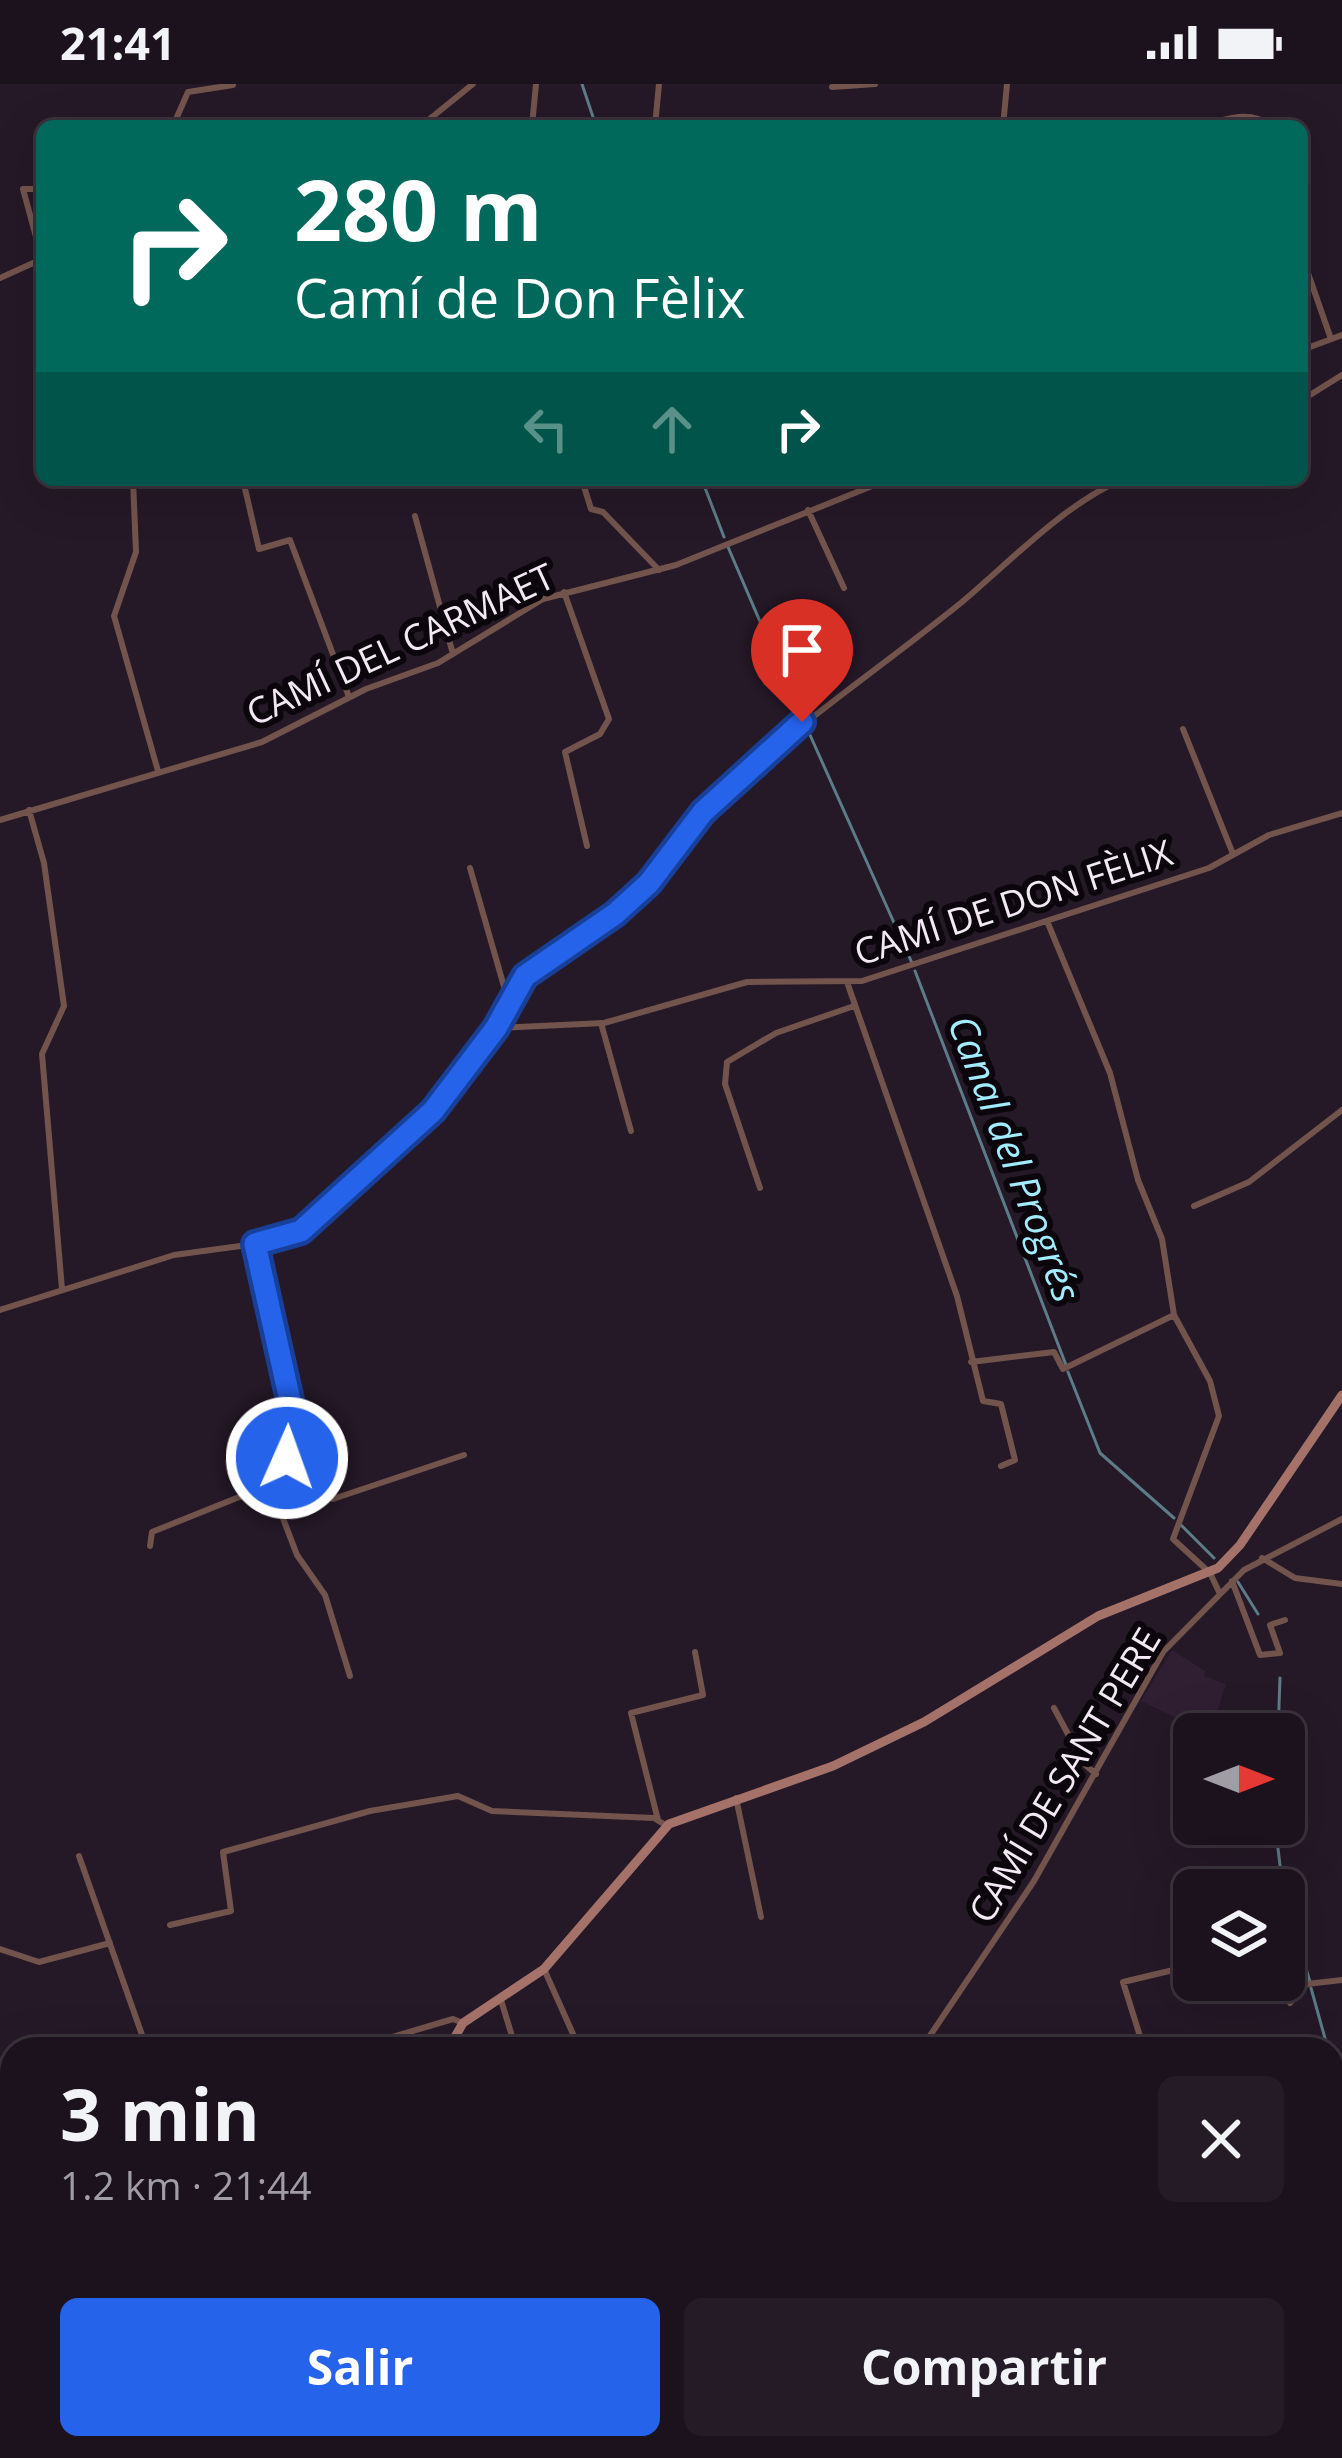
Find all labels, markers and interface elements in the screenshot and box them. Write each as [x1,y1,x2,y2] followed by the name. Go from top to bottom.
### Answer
[60,12,176,73] text: 21:41
[294,151,542,266] text: 280 m
[96,168,252,324] icon: right
[294,260,746,334] text: Camí de Don Fèlix
[513,396,579,462] icon: left
[639,396,705,462] icon: ahead
[765,396,831,462] icon: right
[238,551,562,737] street label: CAMÍ DEL CARMAET
[751,599,853,722] pin
[769,617,835,683] icon: arrive
[848,827,1178,977] street label: CAMÍ DE DON FÈLIX
[937,1007,1095,1309] water label: Canal del Progrés
[224,1395,350,1521] position arrow
[957,1619,1171,1931] street label: CAMÍ DE SANT PERE
[1173,1713,1305,1845] north arrow
[1173,1713,1305,2001] map controls
[1173,1869,1305,2001] button: layers
[60,2064,260,2162] text: 3 min
[1158,2076,1284,2202] button: close
[60,2158,312,2211] text: 1.2 km · 21:44
[60,2298,660,2436] button: Salir
[684,2298,1284,2436] button: Compartir

